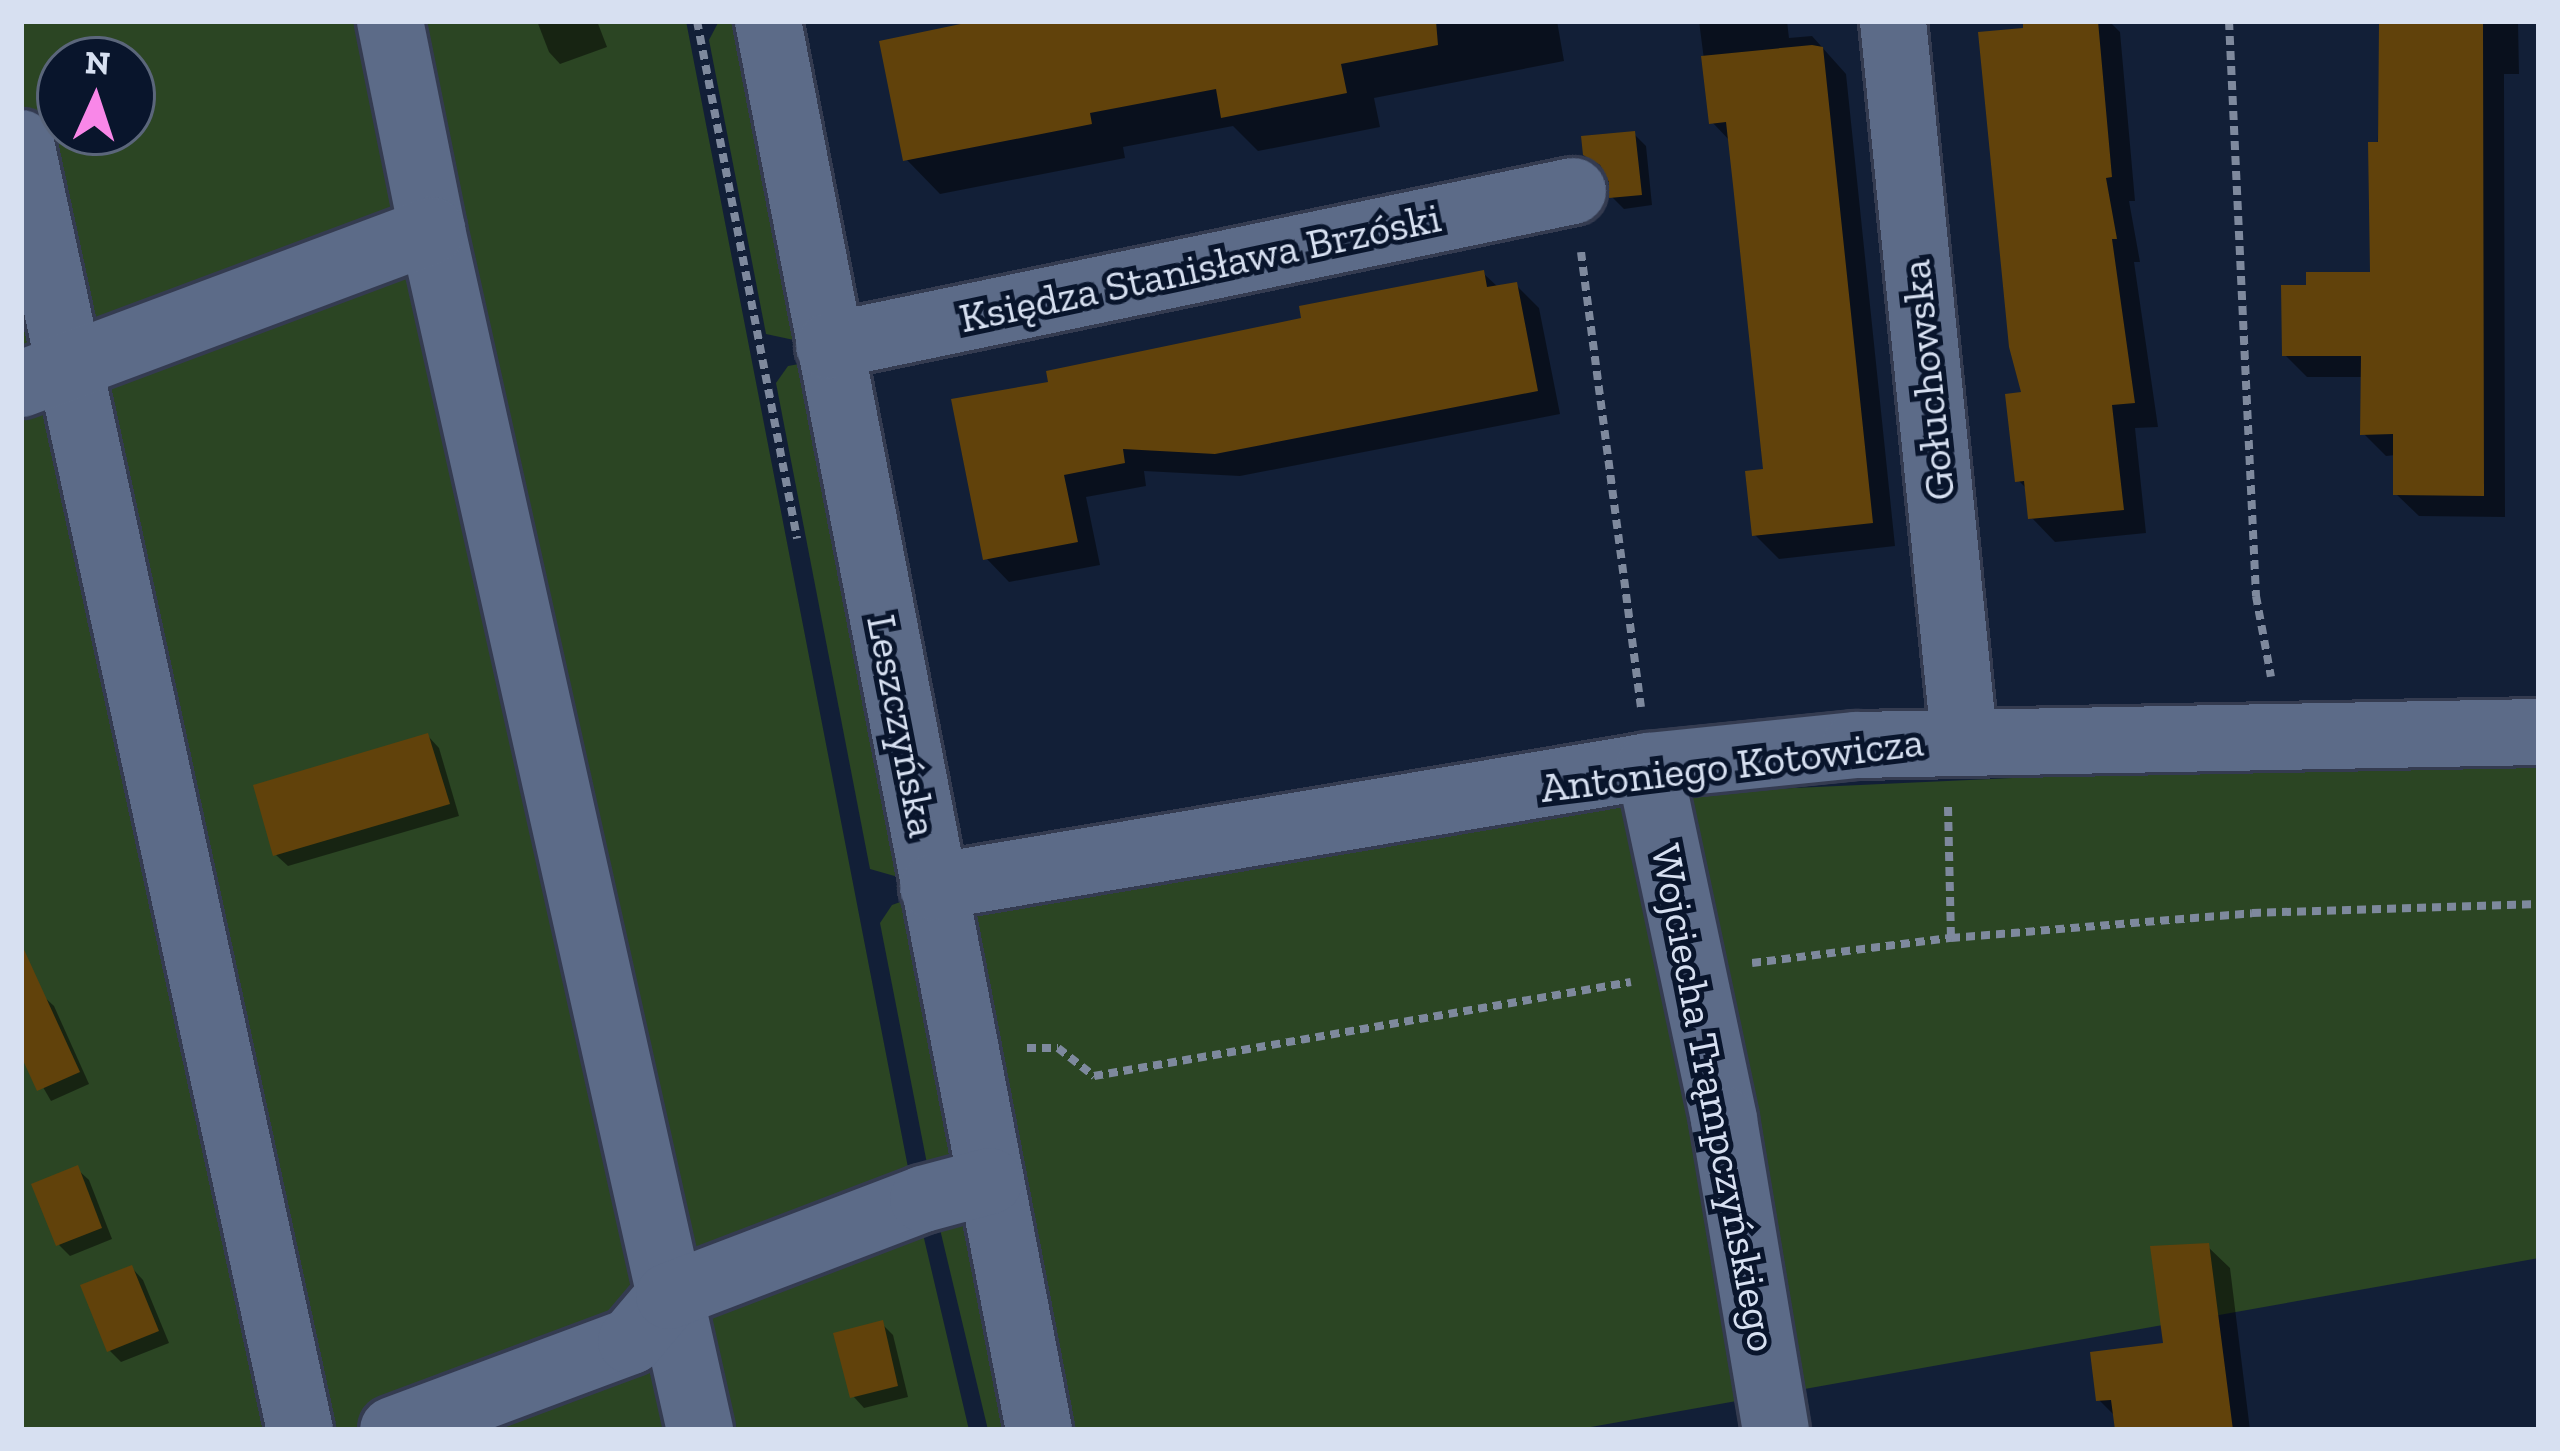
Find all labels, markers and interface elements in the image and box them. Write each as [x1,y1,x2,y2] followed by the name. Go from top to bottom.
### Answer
[36,36,156,156] north arrow
[84,42,111,83] text: N
[955,192,1445,344] street label: Księdza Stanisława Brzóski
[1890,257,1966,503] street label: Gołuchowska
[856,611,948,841] street label: Leszczyńska
[1538,716,1926,814] street label: Antoniego Kotowicza
[1640,840,1788,1356] street label: Wojciecha Trąmpczyńskiego

